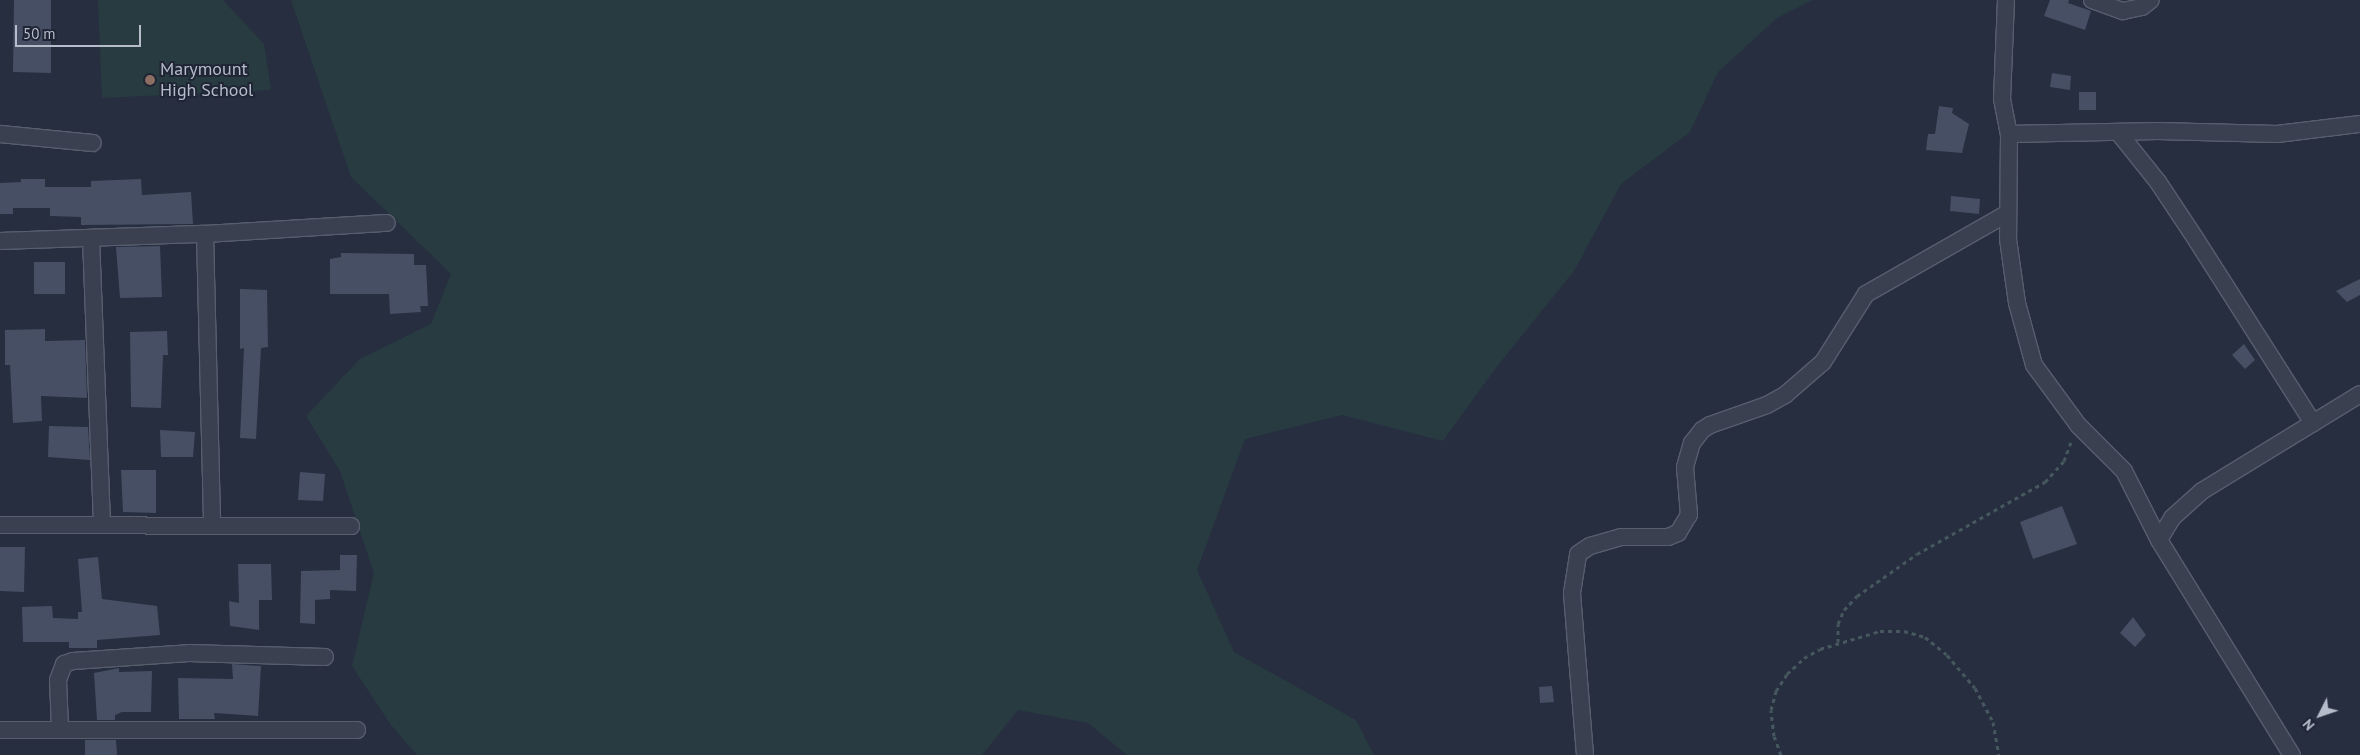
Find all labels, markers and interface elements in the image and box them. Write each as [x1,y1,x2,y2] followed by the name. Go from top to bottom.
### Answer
[18,15,144,47] scale bar
[23,24,56,43] text: 50 m
[160,59,253,102] place label: Marymount High School
[144,74,156,86] marker: Marymount High School
[2295,690,2345,740] north arrow
[2299,715,2318,734] text: N

